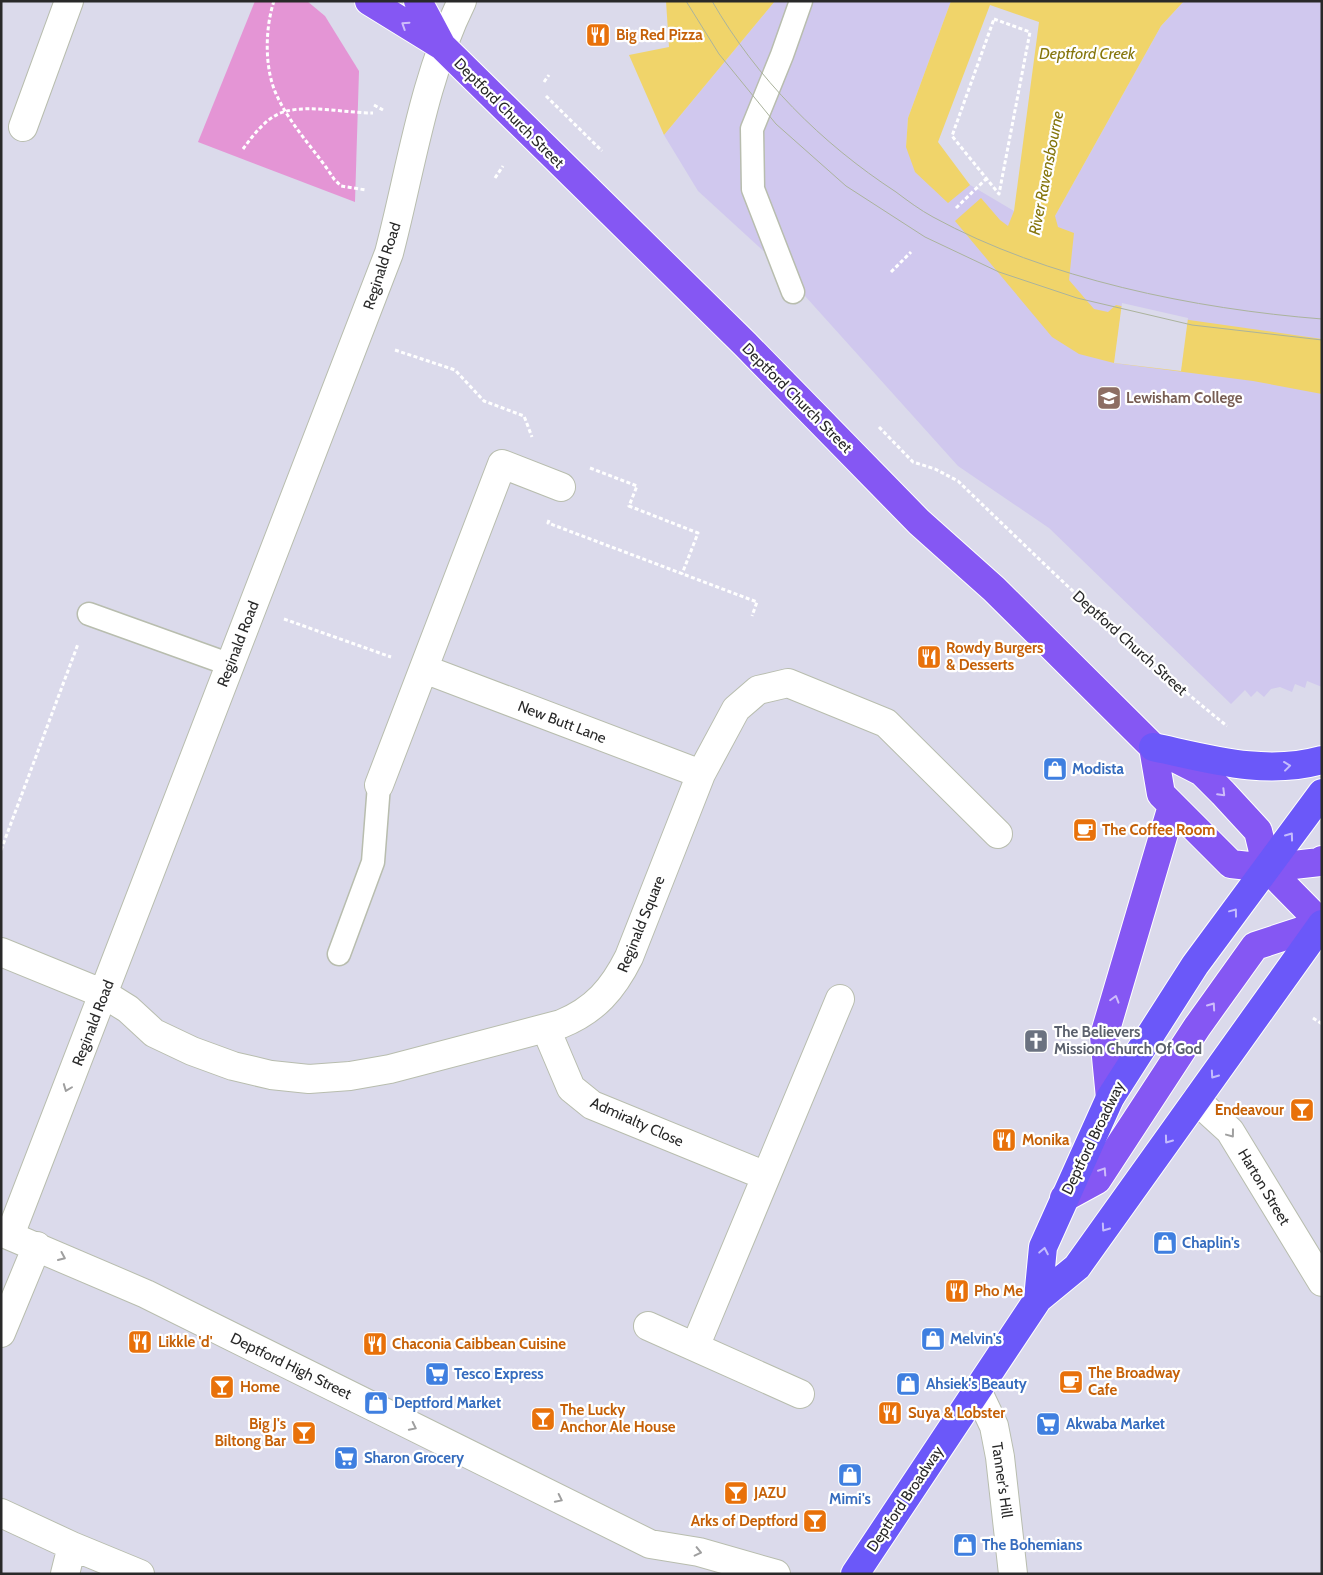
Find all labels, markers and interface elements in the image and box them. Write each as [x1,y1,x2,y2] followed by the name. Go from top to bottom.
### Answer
[402,21,411,31] one-way arrow
[585,22,611,48] restaurant icon: Big Red Pizza
[616,26,703,44] place label: Big Red Pizza
[1039,44,1136,63] water label: Deptford Creek
[450,54,568,172] street label: Deptford Church Street
[1025,109,1067,237] water label: River Ravensbourne
[359,220,405,312] street label: Reginald Road
[738,339,856,457] street label: Deptford Church Street
[1096,385,1122,411] school or university icon: Lewisham College
[1126,389,1243,407] place label: Lewisham College
[1069,587,1191,699] street label: Deptford Church Street
[213,598,263,690] street label: Reginald Road
[946,639,1043,674] place label: Rowdy Burgers & Desserts
[916,644,942,670] restaurant icon: Rowdy Burgers & Desserts
[515,697,609,747] street label: New Butt Lane
[1042,756,1068,782] shop icon: Modista
[1072,760,1125,778] place label: Modista
[1283,761,1291,772] one-way arrow
[1216,787,1225,796] one-way arrow
[1072,817,1098,843] cafe icon: The Coffee Room
[1102,821,1215,839] place label: The Coffee Room
[1285,833,1293,842] one-way arrow
[613,873,669,975] street label: Reginald Square
[1228,909,1236,918] one-way arrow
[68,977,118,1069] street label: Reginald Road
[1109,995,1119,1003] one-way arrow
[1206,1002,1215,1012] one-way arrow
[1054,1023,1202,1058] place label: The Believers Mission Church Of God
[1023,1028,1049,1054] church icon: The Believers Mission Church Of God
[1211,1069,1220,1079] one-way arrow
[1058,1078,1128,1197] street label: Deptford Broadway
[63,1083,74,1092] one-way arrow
[588,1093,687,1151] street label: Admiralty Close
[1289,1097,1315,1123] bar icon: Endeavour
[1215,1101,1284,1119] place label: Endeavour
[991,1127,1017,1153] restaurant icon: Monika
[1225,1128,1234,1138] one-way arrow
[1022,1131,1070,1149] place label: Monika
[1165,1134,1174,1144] one-way arrow
[1234,1146,1294,1228] street label: Harton Street
[1097,1168,1106,1177] one-way arrow
[1102,1222,1111,1231] one-way arrow
[1152,1230,1178,1256] shop icon: Chaplin's
[1182,1234,1240,1252] place label: Chaplin's
[1038,1246,1048,1255] one-way arrow
[57,1250,66,1261] one-way arrow
[944,1278,970,1304] restaurant icon: Pho Me
[974,1282,1023,1300] place label: Pho Me
[920,1326,946,1352] shop icon: Melvin's
[127,1329,153,1355] restaurant icon: Likkle 'd'
[228,1329,354,1403] street label: Deptford High Street
[950,1330,1002,1348] place label: Melvin's
[362,1331,388,1357] restaurant icon: Chaconia Caibbean Cuisine
[158,1333,213,1351] place label: Likkle 'd'
[392,1335,566,1353] place label: Chaconia Caibbean Cuisine
[424,1361,450,1387] supermarket icon: Tesco Express
[1088,1364,1181,1399] place label: The Broadway Cafe
[454,1365,544,1383] place label: Tesco Express
[1058,1369,1084,1395] cafe icon: The Broadway Cafe
[895,1371,921,1397] shop icon: Ahsiek's Beauty
[209,1374,235,1400] bar icon: Home
[926,1375,1028,1393] place label: Ahsiek's Beauty
[240,1378,280,1396] place label: Home
[363,1390,389,1416] shop icon: Deptford Market
[394,1394,501,1412] place label: Deptford Market
[877,1400,903,1426] restaurant icon: Suya & Lobster
[560,1401,676,1436] place label: The Lucky Anchor Ale House
[908,1404,1005,1422] place label: Suya & Lobster
[530,1406,556,1432] bar icon: The Lucky Anchor Ale House
[1035,1411,1061,1437] supermarket icon: Akwaba Market
[215,1415,286,1450] place label: Big J's Biltong Bar
[1066,1415,1165,1433] place label: Akwaba Market
[291,1420,317,1446] bar icon: Big J's Biltong Bar
[408,1421,417,1431] one-way arrow
[988,1441,1016,1519] street label: Tanner's Hill
[863,1442,947,1555] street label: Deptford Broadway
[333,1445,359,1471] supermarket icon: Sharon Grocery
[364,1449,465,1467] place label: Sharon Grocery
[837,1462,863,1488] shop icon: Mimi's
[723,1480,749,1506] bar icon: JAZU
[753,1484,787,1502] place label: JAZU
[829,1490,871,1508] place label: Mimi's
[554,1493,563,1503] one-way arrow
[802,1508,828,1534] bar icon: Arks of Deptford
[691,1512,798,1530] place label: Arks of Deptford
[952,1532,978,1558] shop icon: The Bohemians
[982,1536,1082,1554] place label: The Bohemians
[694,1546,703,1557] one-way arrow

